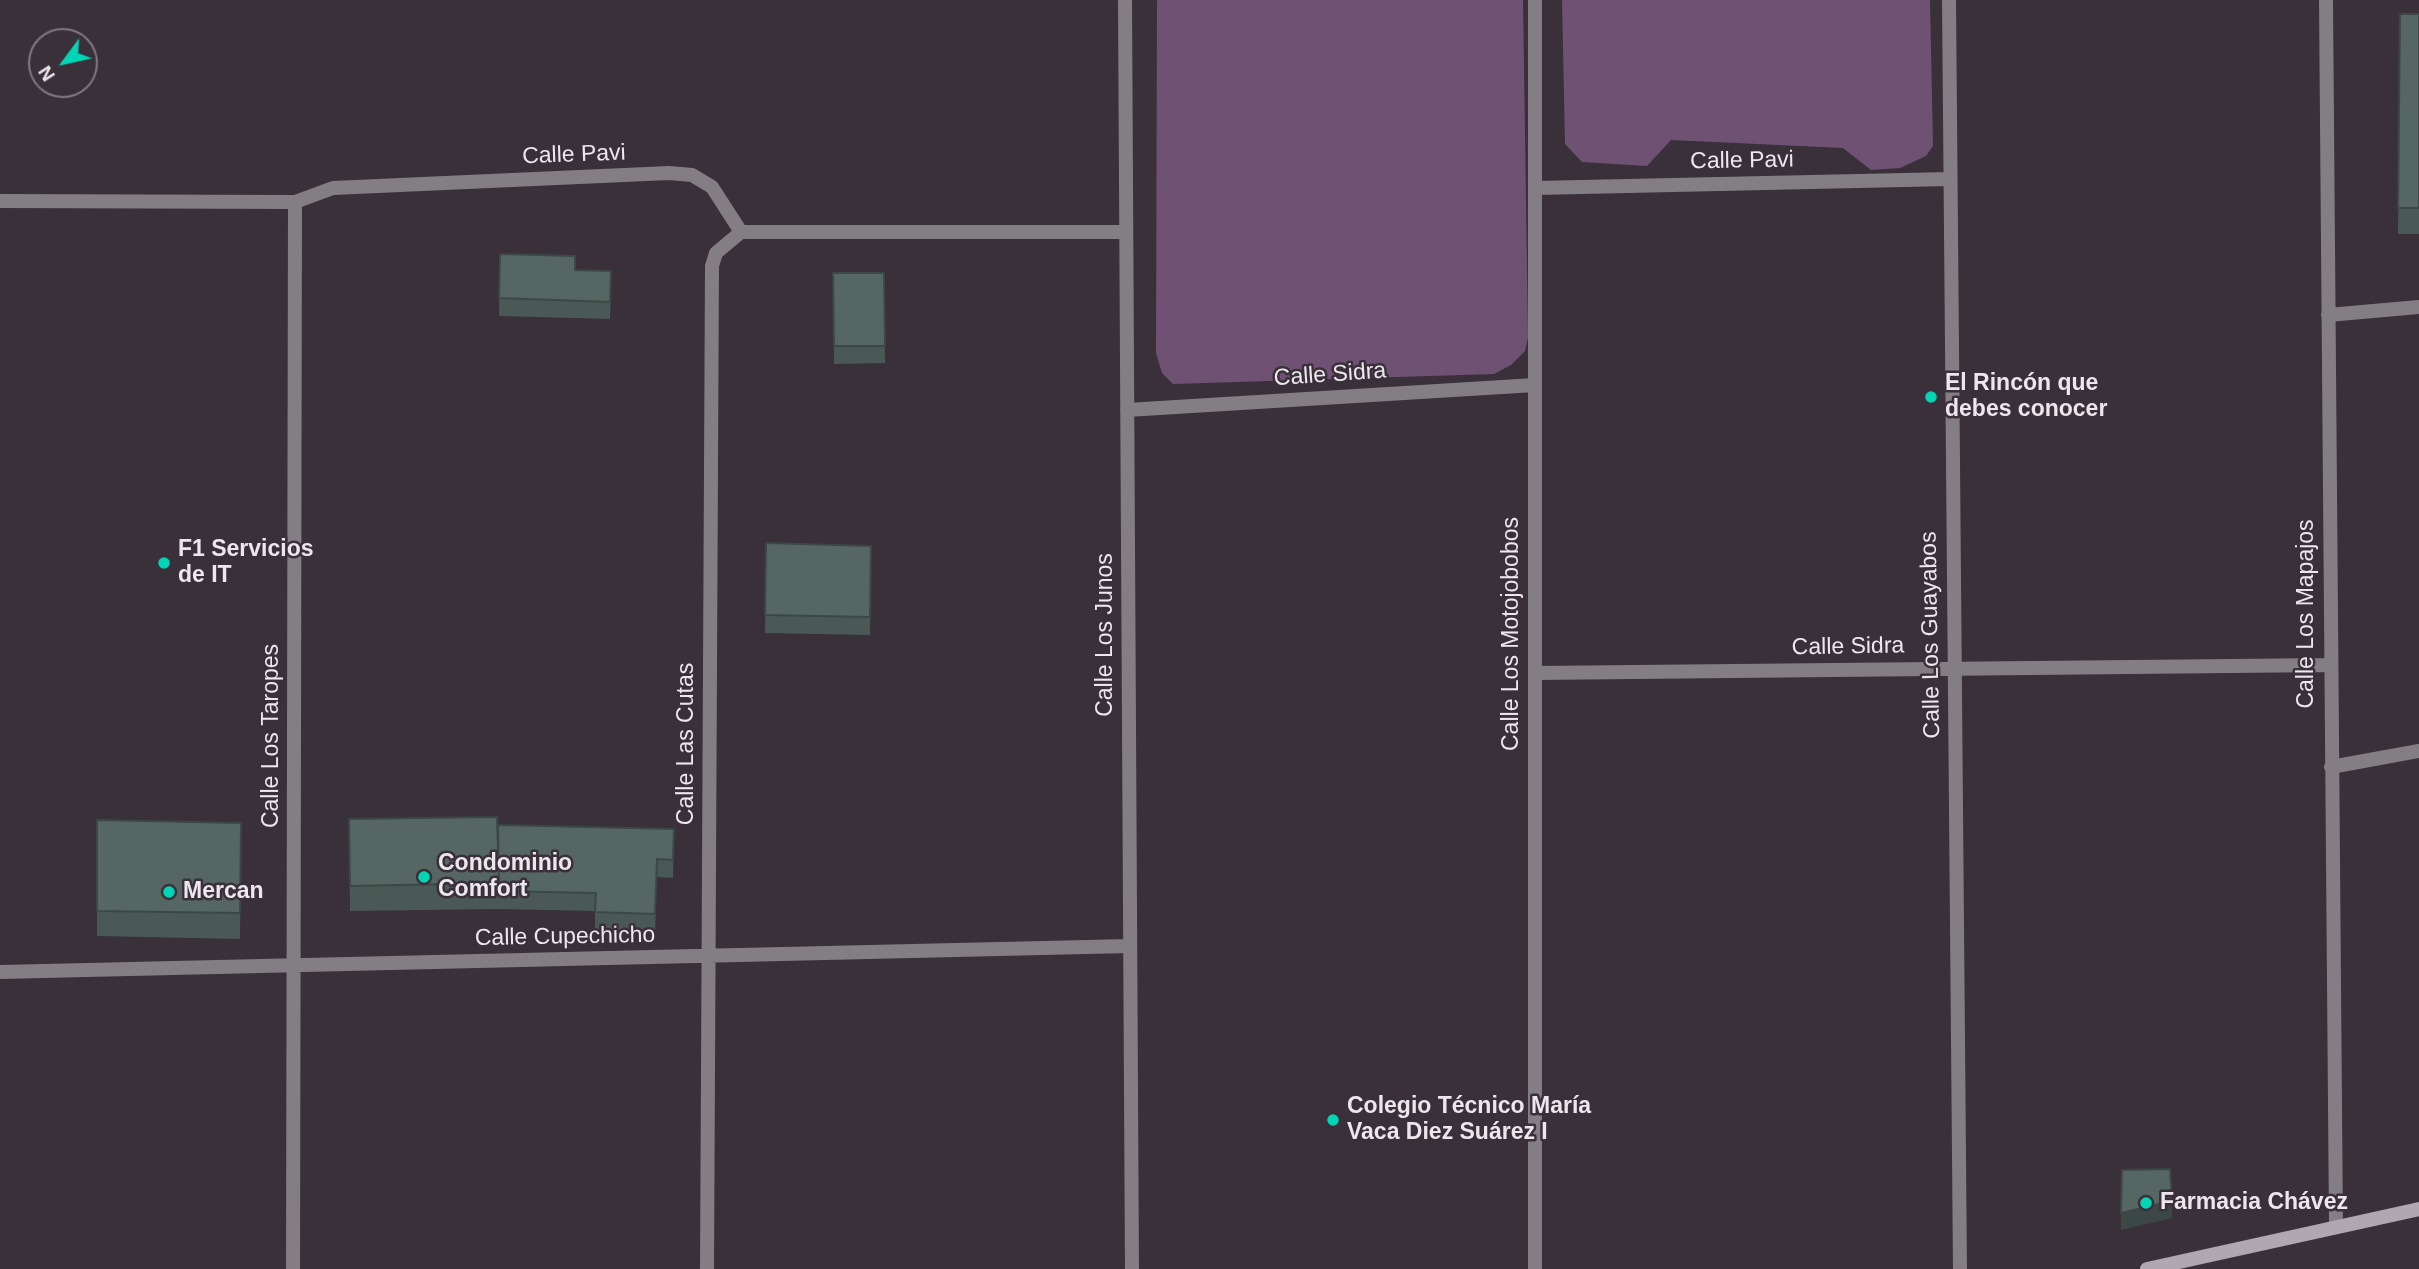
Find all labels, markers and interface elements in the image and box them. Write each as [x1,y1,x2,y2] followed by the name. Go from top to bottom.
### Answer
[28,28,98,98] north arrow
[34,62,59,85] text: N
[522,139,626,171] street label: Calle Pavi
[1690,146,1794,176] street label: Calle Pavi
[1273,357,1387,393] street label: Calle Sidra
[1945,370,2107,424] place label: El Rincón que debes conocer
[1923,389,1939,405] marker: El Rincón que debes conocer
[1498,517,1526,751] street label: Calle Los Motojobobos
[2293,519,2321,709] street label: Calle Los Mapajos
[1915,531,1947,739] street label: Calle Los Guayabos
[178,536,314,590] place label: F1 Servicios de IT
[1092,553,1120,717] street label: Calle Los Junos
[156,555,172,571] marker: F1 Servicios de IT
[1792,632,1904,662] street label: Calle Sidra
[258,644,286,828] street label: Calle Los Taropes
[673,663,701,825] street label: Calle Las Cutas
[438,850,572,904] place label: Condominio Comfort
[416,869,432,885] marker: Condominio Comfort
[183,878,264,906] place label: Mercan
[161,884,177,900] marker: Mercan
[475,922,655,952] street label: Calle Cupechicho
[1347,1093,1591,1147] place label: Colegio Técnico María Vaca Diez Suárez I
[1325,1112,1341,1128] marker: Colegio Técnico María Vaca Diez Suárez I
[2160,1189,2348,1217] place label: Farmacia Chávez
[2138,1195,2154,1211] marker: Farmacia Chávez

